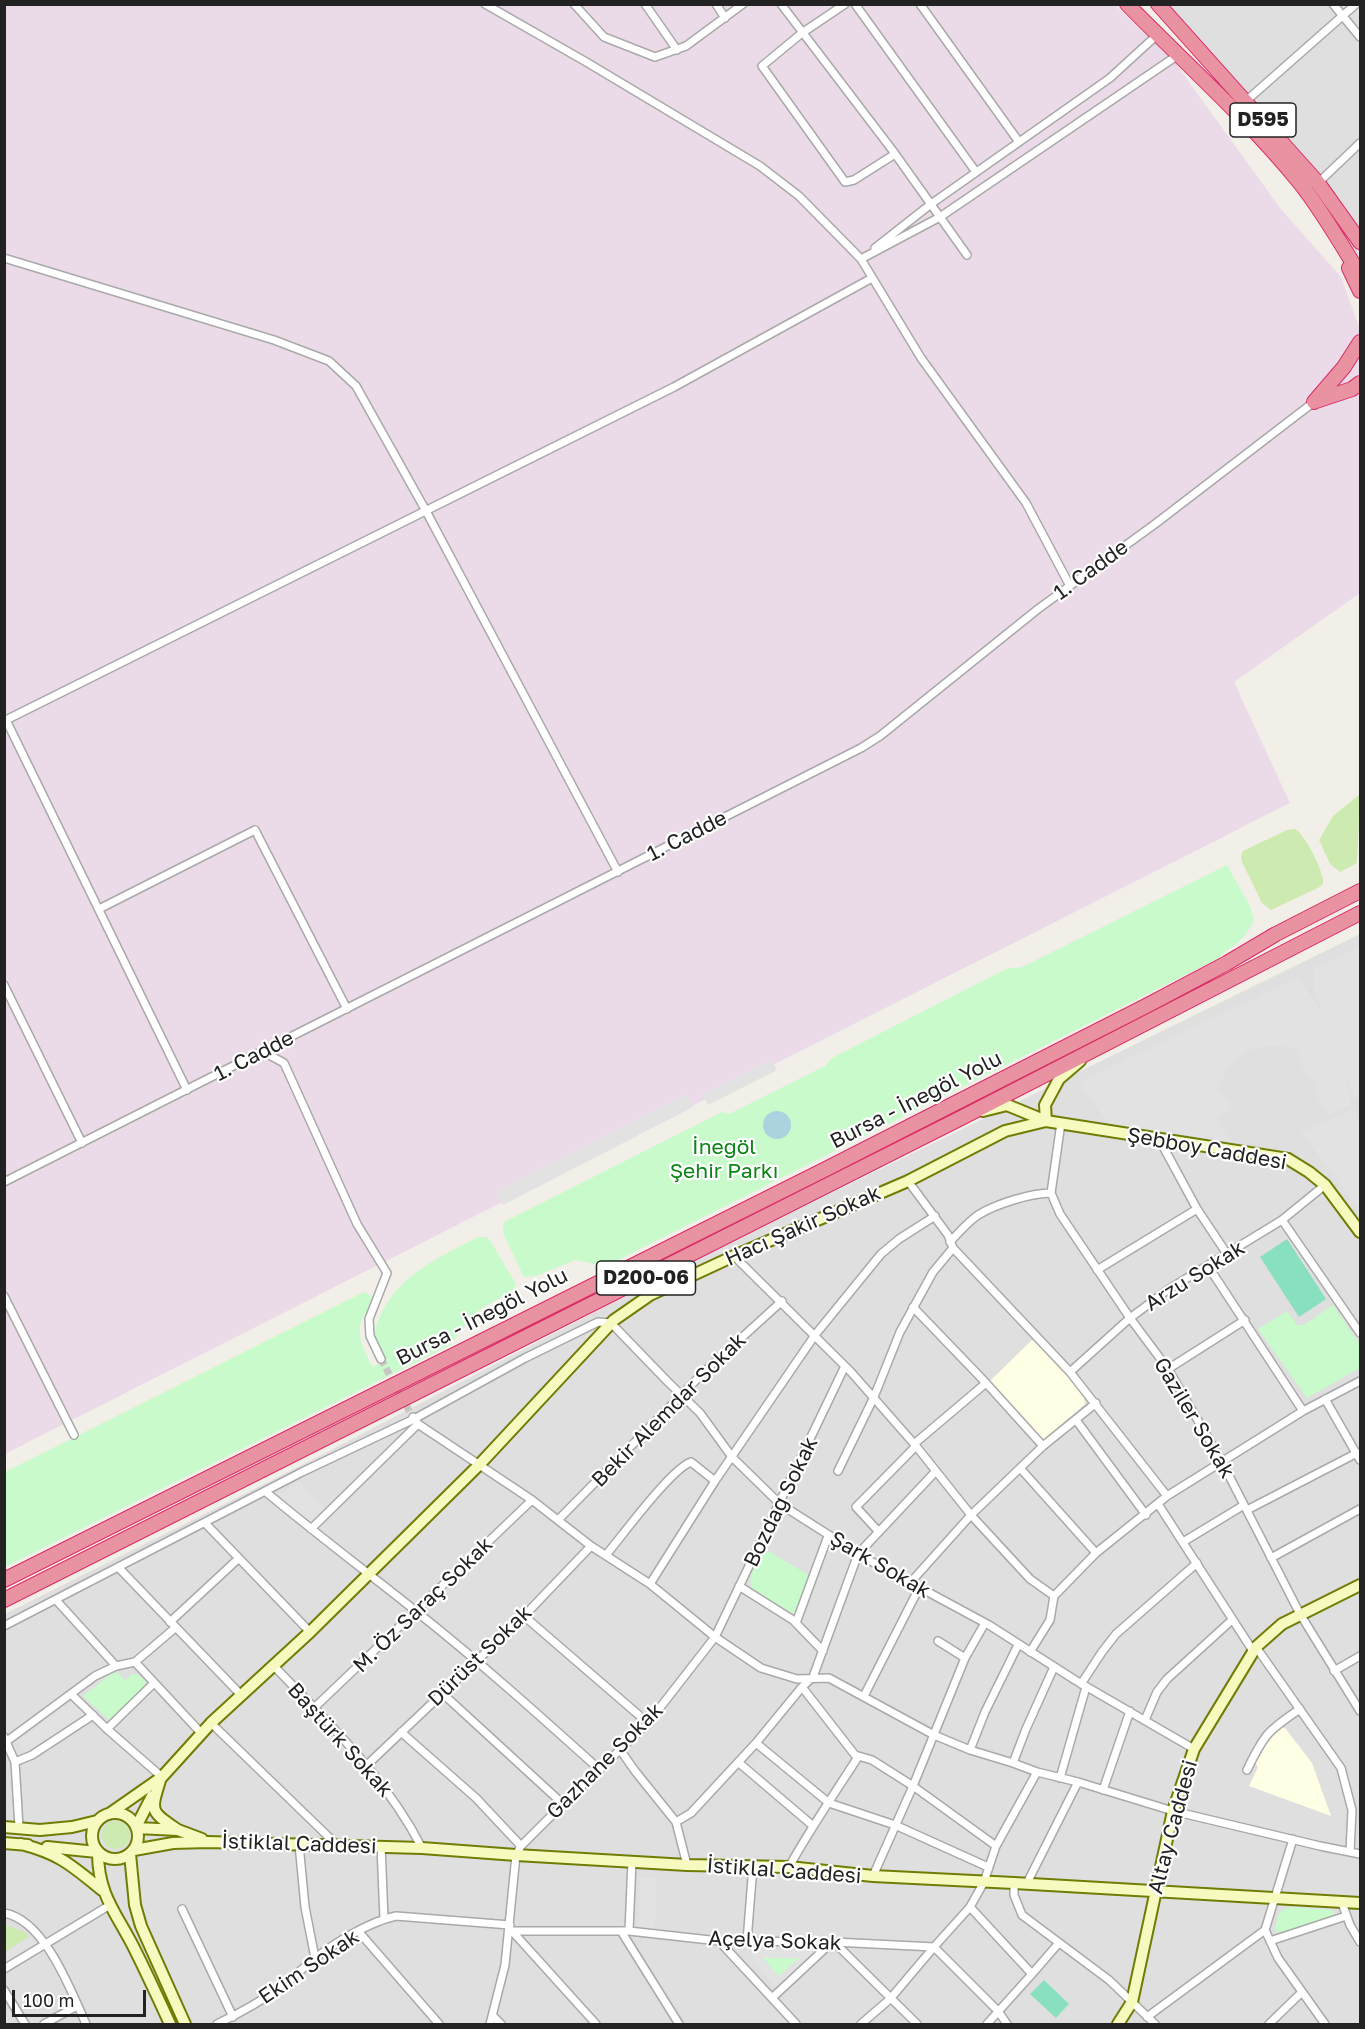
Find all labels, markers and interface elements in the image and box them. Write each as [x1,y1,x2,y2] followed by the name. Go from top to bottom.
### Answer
[1230,103,1296,137] road number: D595
[1049,535,1133,605] street label: 1. Cadde
[643,805,731,867] street label: 1. Cadde
[210,1025,298,1087] street label: 1. Cadde
[826,1046,1006,1154] street label: Bursa - İnegöl Yolu
[1125,1123,1289,1175] street label: Şebboy Caddesi
[670,1134,778,1184] park label: İnegöl Şehir Parkı
[721,1180,885,1272] street label: Hacı Şakir Sokak
[1141,1235,1249,1317] street label: Arzu Sokak
[596,1261,696,1295] road number: D200-06
[392,1263,572,1371] street label: Bursa - İnegöl Yolu
[587,1328,751,1492] street label: Bekir Alemdar Sokak
[1148,1353,1240,1483] street label: Gaziler Sokak
[739,1433,823,1571] street label: Bozdağ Sokak
[825,1526,935,1604] street label: Şark Sokak
[348,1532,498,1678] street label: M. Öz Saraç Sokak
[423,1600,537,1712] street label: Dürüst Sokak
[282,1678,398,1802] street label: Baştürk Sokak
[542,1698,668,1824] street label: Gazhane Sokak
[1143,1757,1203,1897] street label: Altay Caddesi
[221,1829,377,1859] street label: İstiklal Caddesi
[706,1853,862,1889] street label: İstiklal Caddesi
[254,1924,364,2010] street label: Ekim Sokak
[708,1926,842,1956] street label: Açelya Sokak
[15,1978,148,2016] scale bar
[23,1989,74,2011] text: 100 m

